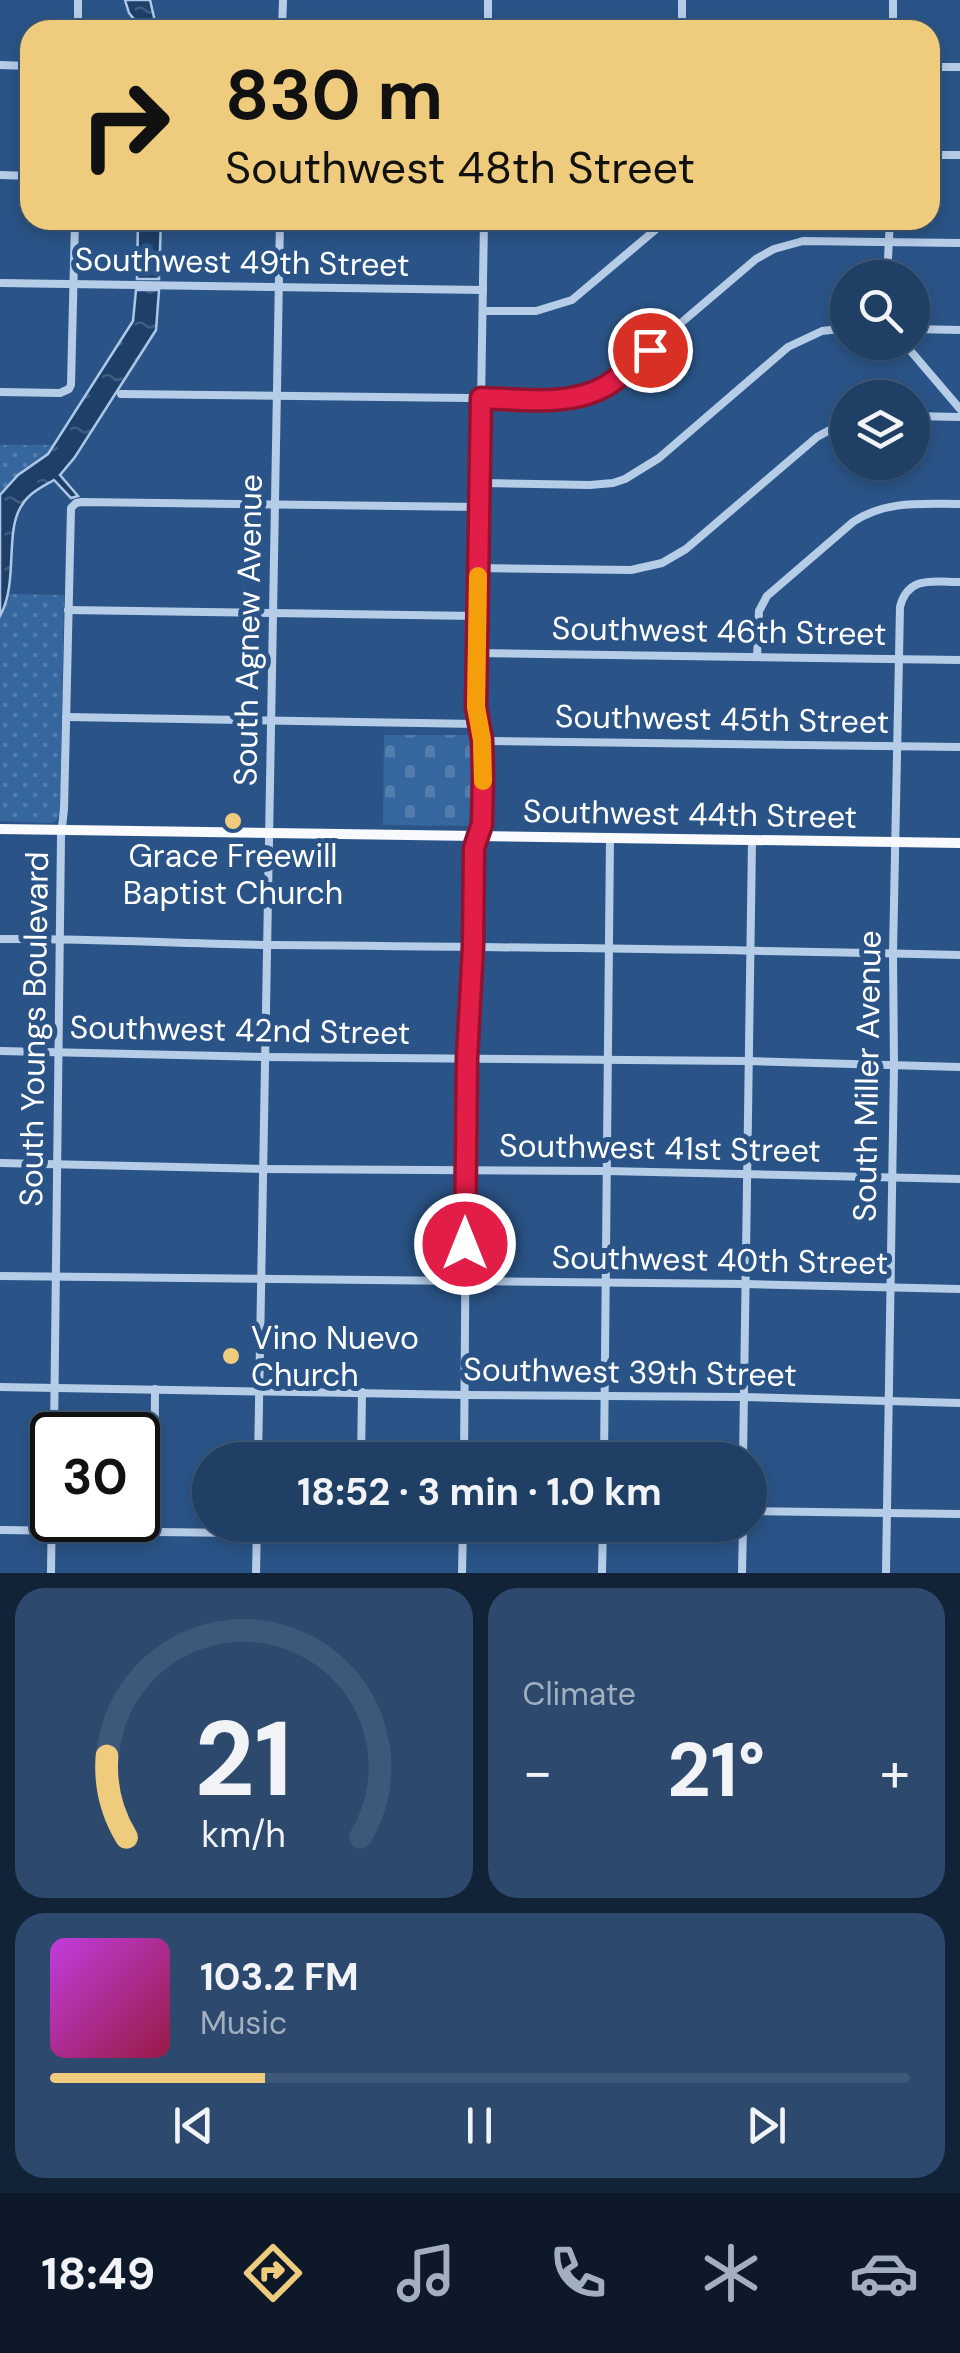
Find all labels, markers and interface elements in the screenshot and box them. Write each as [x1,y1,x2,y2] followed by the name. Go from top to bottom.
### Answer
[225,50,443,141] text: 830 m
[60,60,190,190] icon: right
[225,138,695,197] text: Southwest 48th Street
[74,238,410,286] street label: Southwest 49th Street
[830,260,930,480] map controls
[830,260,930,360] button: search
[608,308,693,393] pin
[623,323,678,378] icon: arrive
[830,380,930,480] button: layers
[224,474,272,786] street label: South Agnew Avenue
[551,607,887,655] street label: Southwest 46th Street
[555,695,889,743] street label: Southwest 45th Street
[523,790,857,838] street label: Southwest 44th Street
[222,810,244,832] marker: Grace Freewill Baptist Church
[123,835,343,914] place label: Grace Freewill Baptist Church
[10,851,58,1207] street label: South Youngs Boulevard
[843,930,891,1222] street label: South Miller Avenue
[69,1006,411,1054] street label: Southwest 42nd Street
[499,1124,821,1172] street label: Southwest 41st Street
[413,1192,517,1296] position arrow
[551,1236,889,1284] street label: Southwest 40th Street
[251,1317,419,1396] place label: Vino Nuevo Church
[220,1345,242,1367] marker: Vino Nuevo Church
[463,1348,797,1396] street label: Southwest 39th Street
[30,1412,160,1542] speed limit sign: 30
[297,1467,662,1517] text: 18:52 · 3 min · 1.0 km
[523,1673,636,1715] text: Climate
[195,1692,293,1827] text: 21
[667,1722,765,1819] text: 21°
[523,1736,553,1808] text: −
[880,1736,910,1808] text: +
[202,1812,286,1858] text: km/h
[200,1952,359,2002] text: 103.2 FM
[200,2002,287,2044] text: Music
[166,2098,221,2153] icon: previous
[452,2098,507,2153] icon: pause
[739,2098,794,2153] icon: next
[238,2238,308,2308] icon: directions
[391,2238,461,2308] icon: music
[543,2238,613,2308] icon: phone
[696,2238,766,2308] icon: climate
[849,2238,919,2308] icon: car
[41,2244,155,2303] text: 18:49

